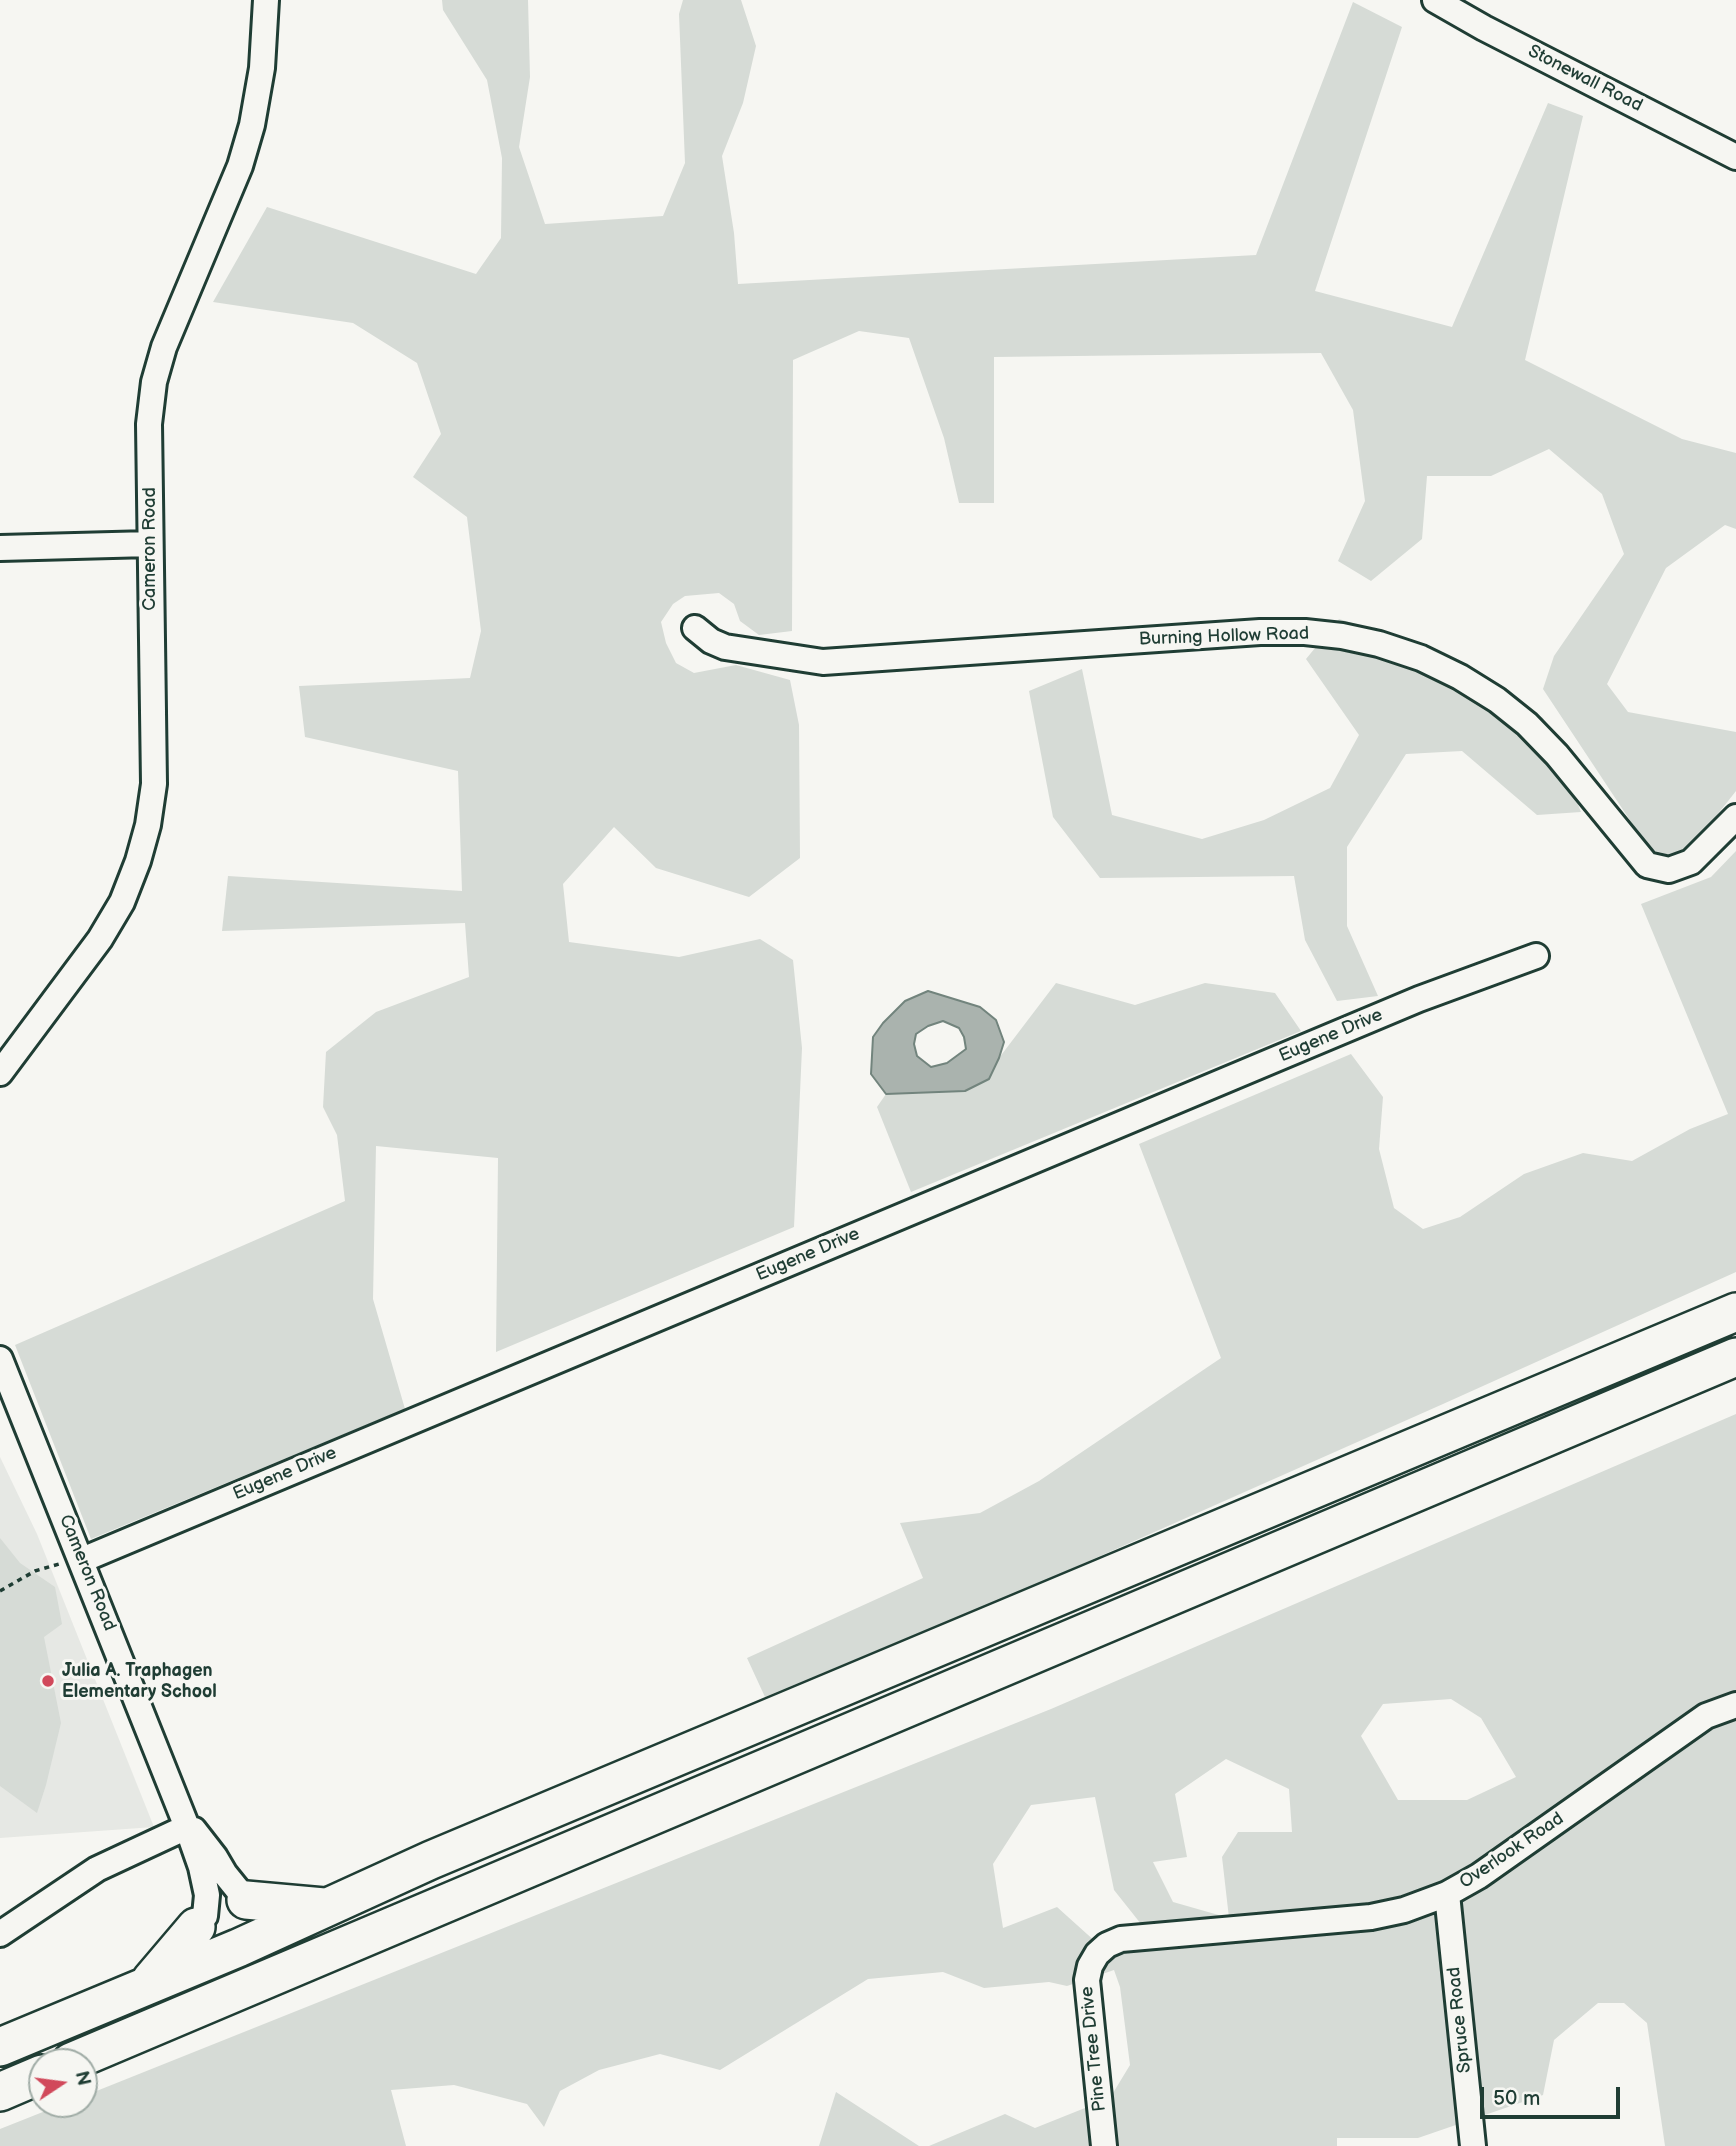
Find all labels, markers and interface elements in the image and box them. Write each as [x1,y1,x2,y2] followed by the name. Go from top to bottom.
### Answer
[1524,41,1646,117] street label: Stonewall Road
[139,487,161,611] street label: Cameron Road
[1138,623,1310,651] street label: Burning Hollow Road
[1276,1004,1386,1068] street label: Eugene Drive
[753,1223,863,1287] street label: Eugene Drive
[230,1442,340,1506] street label: Eugene Drive
[54,1512,120,1634] street label: Cameron Road
[62,1660,217,1702] place label: Julia A. Traphagen Elementary School
[40,1673,56,1689] marker: Julia A. Traphagen Elementary School
[1456,1808,1568,1894] street label: Overlook Road
[1444,1966,1476,2074] street label: Spruce Road
[1077,1985,1111,2113] street label: Pine Tree Drive
[28,2048,98,2118] north arrow
[69,2069,95,2088] text: N
[1484,2072,1624,2116] scale bar
[1493,2086,1540,2111] text: 50 m

